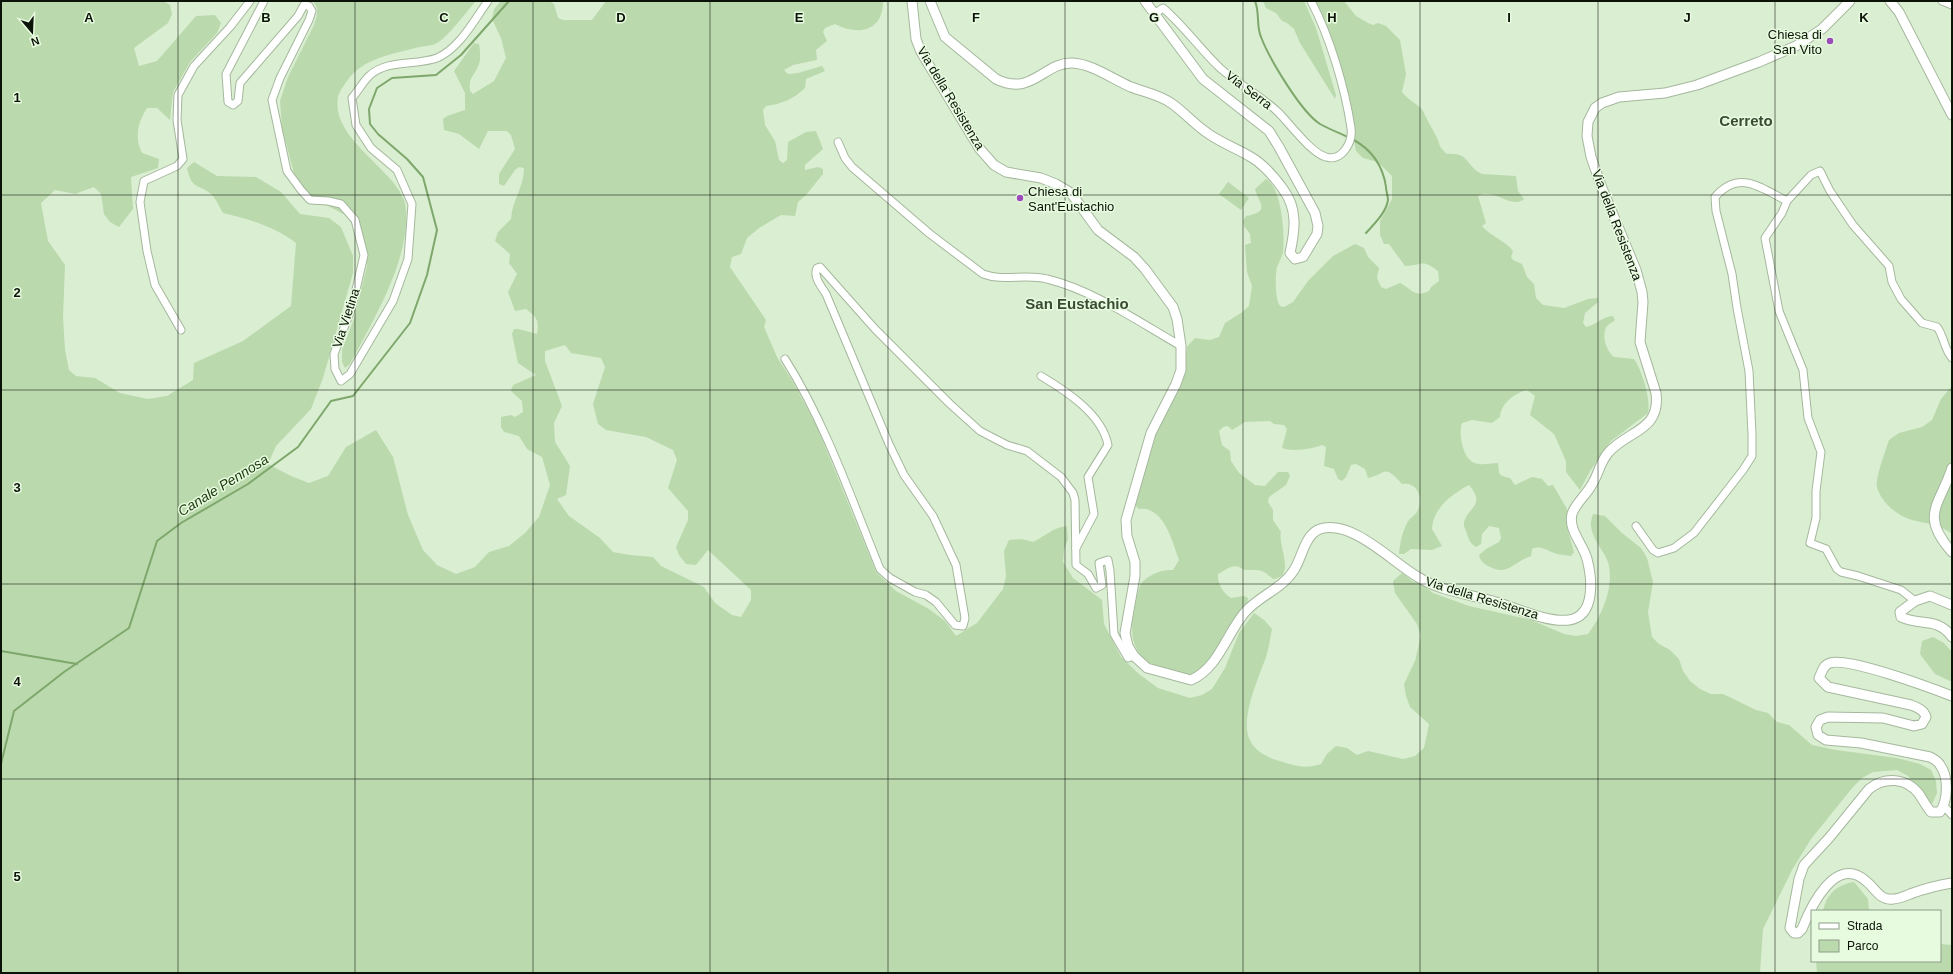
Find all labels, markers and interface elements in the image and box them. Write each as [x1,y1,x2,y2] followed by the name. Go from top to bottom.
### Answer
[84,10,94,25] text: A
[261,10,271,25] text: B
[439,10,449,25] text: C
[616,10,626,25] text: D
[795,10,804,25] text: E
[972,10,980,25] text: F
[1149,10,1159,25] text: G
[1327,10,1337,25] text: H
[1507,10,1511,25] text: I
[1683,10,1691,25] text: J
[1859,10,1869,25] text: K
[12,12,52,52] north arrow
[1768,27,1822,57] place label: Chiesa di San Vito
[29,34,41,48] text: N
[1825,36,1835,46] marker: Chiesa di San Vito
[914,44,988,153] street label: Via della Resistenza
[1223,68,1276,113] street label: Via Serra
[13,90,21,105] text: 1
[1719,112,1773,129] district label: Cerreto
[1589,167,1645,283] street label: Via della Resistenza
[1028,184,1114,214] place label: Chiesa di Sant'Eustachio
[1015,193,1025,203] marker: Chiesa di Sant'Eustachio
[13,285,21,300] text: 2
[329,286,363,350] street label: Via Vietina
[1025,295,1129,312] district label: San Eustachio
[175,451,271,519] water label: Canale Pennosa
[13,480,21,495] text: 3
[1424,574,1541,623] street label: Via della Resistenza
[13,674,21,689] text: 4
[13,869,21,884] text: 5
[1811,910,1941,962] legend
[1847,919,1883,933] text: Strada
[1847,939,1879,953] text: Parco

